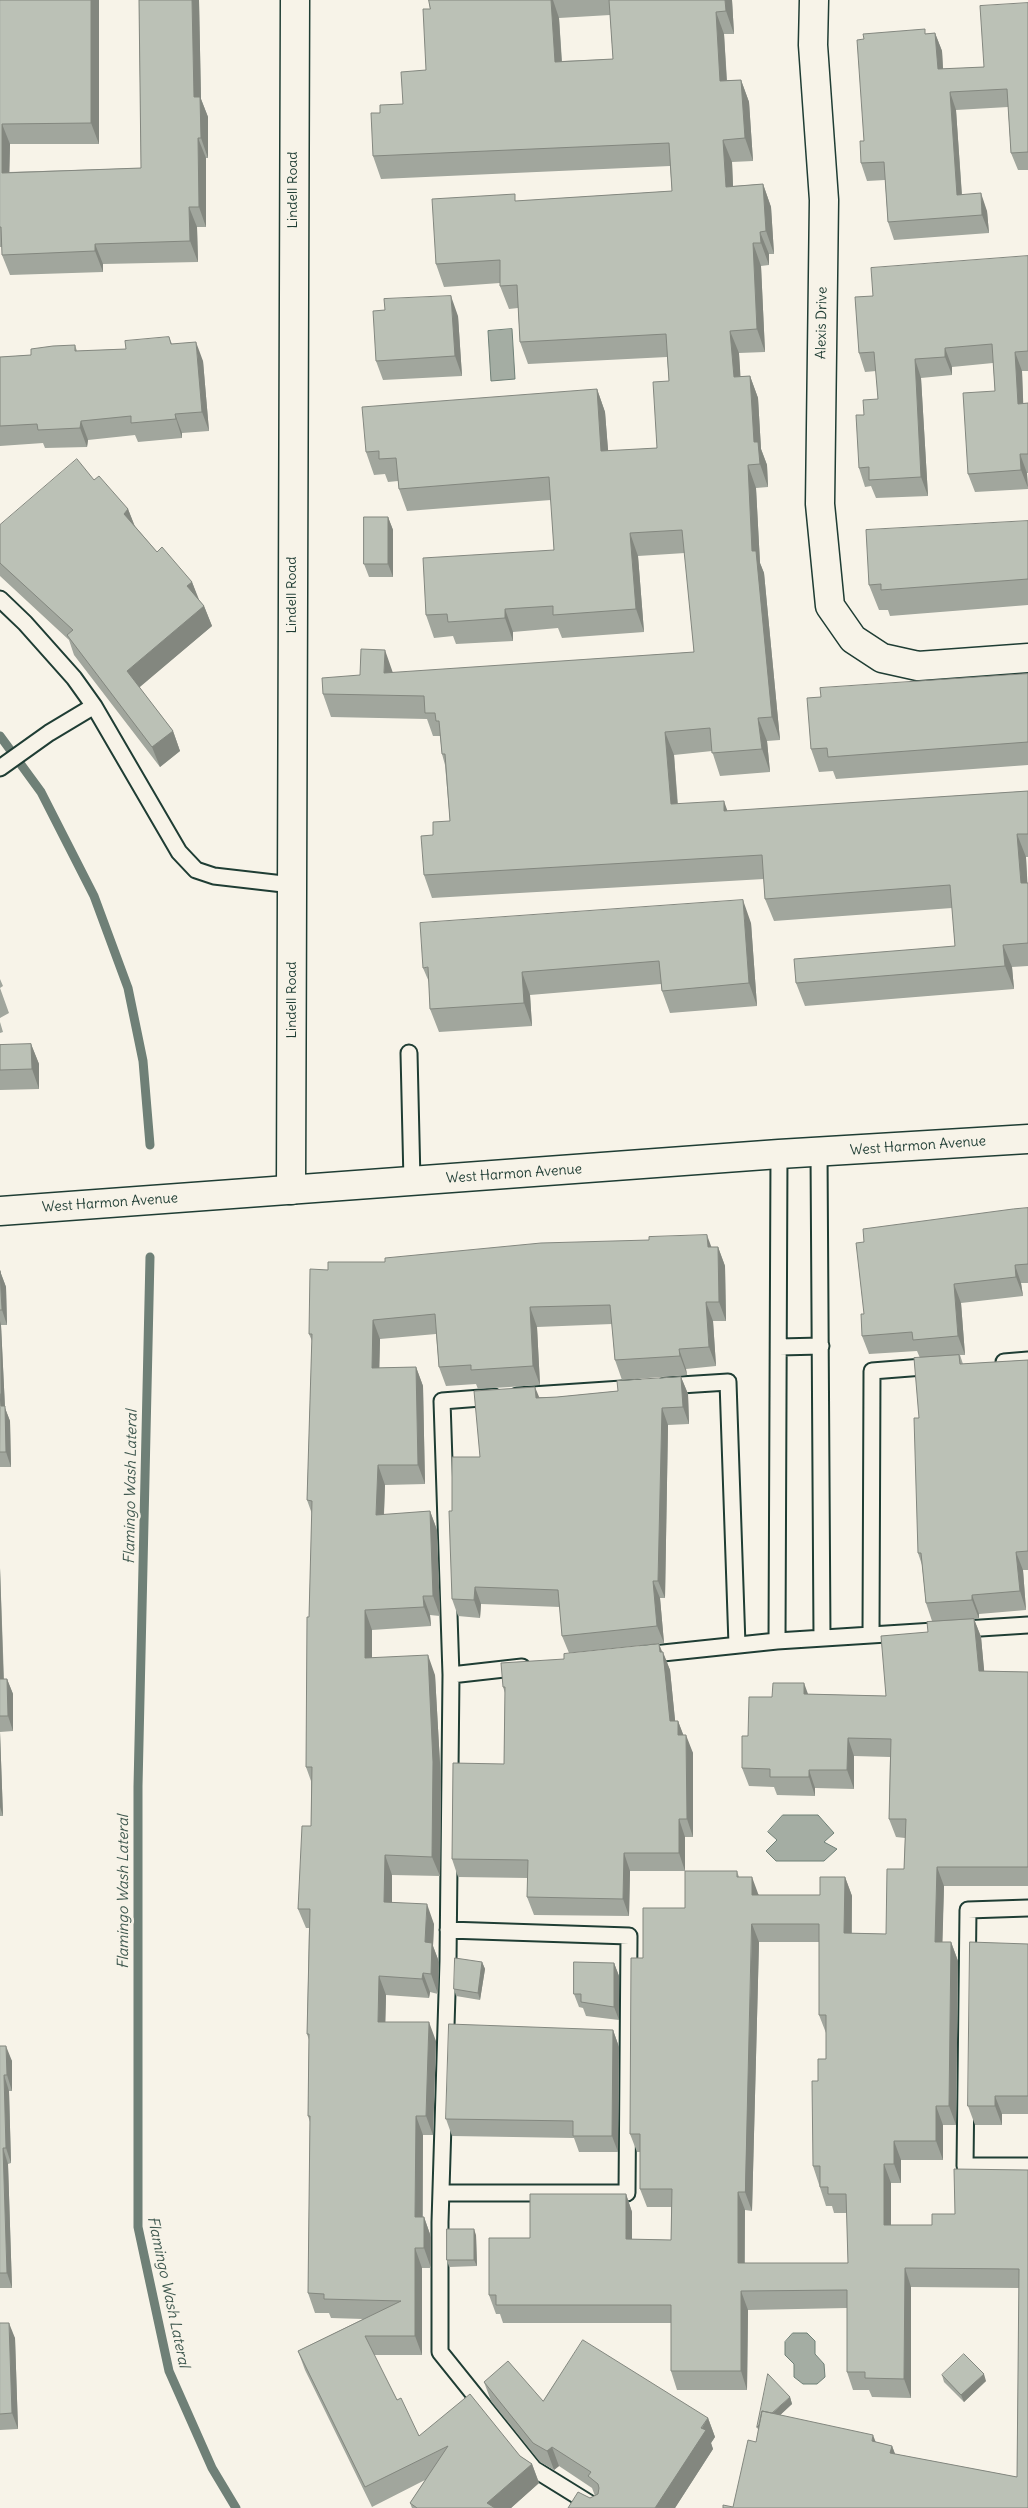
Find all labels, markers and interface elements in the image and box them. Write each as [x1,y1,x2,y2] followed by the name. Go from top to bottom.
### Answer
[285,152,301,228] street label: Lindell Road
[813,287,831,359] street label: Alexis Drive
[284,557,300,633] street label: Lindell Road
[284,962,300,1038] street label: Lindell Road
[849,1133,987,1159] street label: West Harmon Avenue
[445,1161,583,1187] street label: West Harmon Avenue
[41,1190,179,1216] street label: West Harmon Avenue
[121,1410,141,1564] water label: Flamingo Wash Lateral
[115,1815,133,1969] water label: Flamingo Wash Lateral
[143,2215,193,2369] water label: Flamingo Wash Lateral

